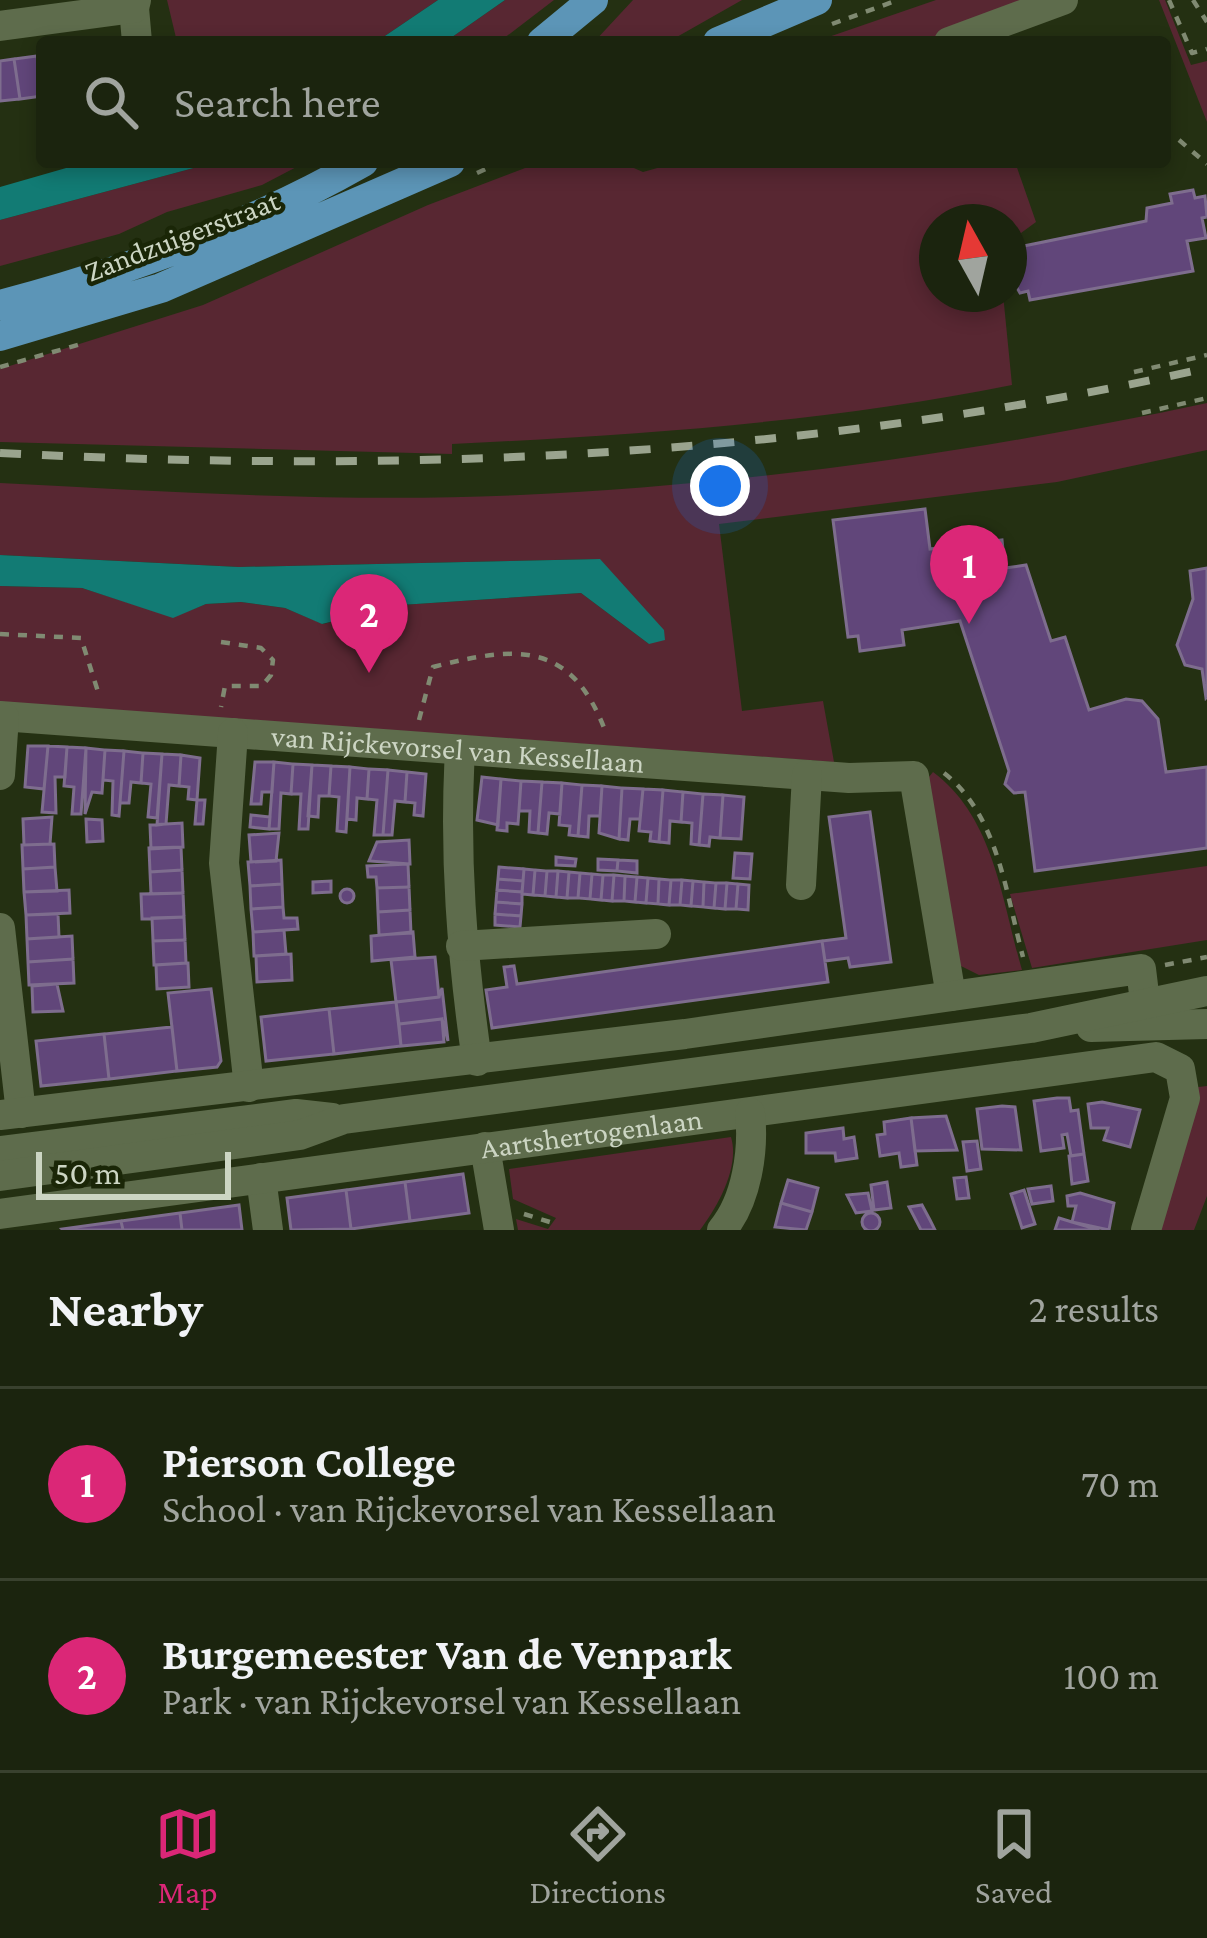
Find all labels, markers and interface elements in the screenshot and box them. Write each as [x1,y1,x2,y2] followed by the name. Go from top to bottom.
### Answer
[36,36,1171,168] search box
[78,69,144,135] icon: search
[174,77,381,127] text: Search here
[80,183,285,289] street label: Zandzuigerstraat
[919,204,1027,312] north arrow
[690,456,750,516] your location
[930,525,1008,624] pin: 1
[330,574,408,673] pin: 2
[269,719,645,779] street label: van Rijckevorsel van Kessellaan
[479,1102,704,1165] street label: Aartshertogenlaan
[36,1146,231,1199] scale bar
[54,1154,121,1191] text: 50 m
[48,1280,203,1337] text: Nearby
[1029,1287,1159,1330] text: 2 results
[162,1437,456,1487] text: Pierson College
[80,1462,94,1505] text: 1
[1081,1462,1159,1505] text: 70 m
[162,1487,776,1530] text: School · van Rijckevorsel van Kessellaan
[162,1629,731,1679] text: Burgemeester Van de Venpark
[77,1654,97,1697] text: 2
[1063,1654,1159,1697] text: 100 m
[162,1679,741,1722] text: Park · van Rijckevorsel van Kessellaan
[155,1801,221,1910] tab: Map
[530,1801,666,1910] tab: Directions
[975,1801,1052,1910] tab: Saved

